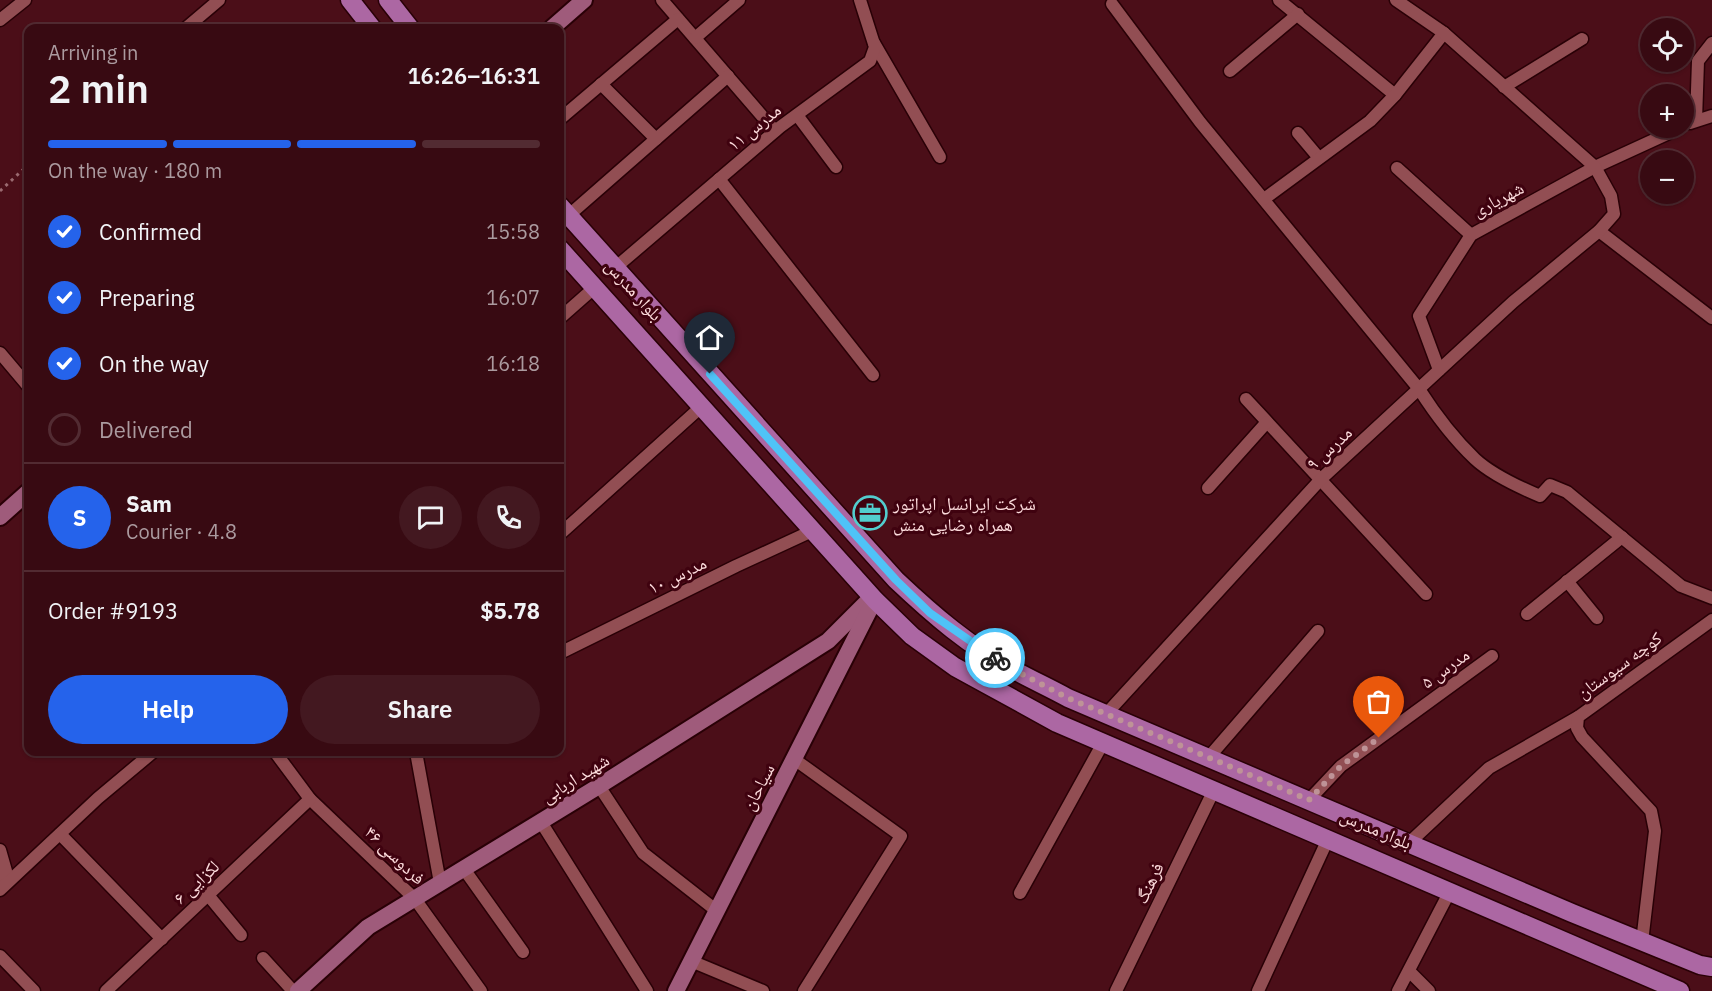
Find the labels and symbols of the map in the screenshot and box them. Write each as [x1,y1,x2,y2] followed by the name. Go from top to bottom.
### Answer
[723,98,785,156] street label: مدرس ۱۱
[1468,176,1528,222] street label: شهریاری
[600,254,668,326] street label: بلوار مدرس
[684,312,735,374] pin
[1301,421,1357,475] street label: مدرس ۹
[892,492,1036,536] place label: شرکت ایرانسل اپراتور همراه رضایی منش
[852,495,888,531] office icon: شرکت ایرانسل اپراتور همراه رضایی منش
[644,551,710,599] street label: مدرس ۱۰
[1572,626,1667,704] street label: کوچه سیوستان
[965,628,1025,688] courier
[1416,643,1474,693] street label: مدرس ۵
[1353,676,1404,738] pin
[537,748,613,808] street label: شهید اربابی
[737,760,779,814] street label: سیاحان
[1337,804,1415,854] street label: بلوار مدرس
[360,821,430,889] street label: فردوسی ۴۶
[168,855,224,909] street label: لکزایی ۶
[1129,859,1169,907] street label: فرهنگ

